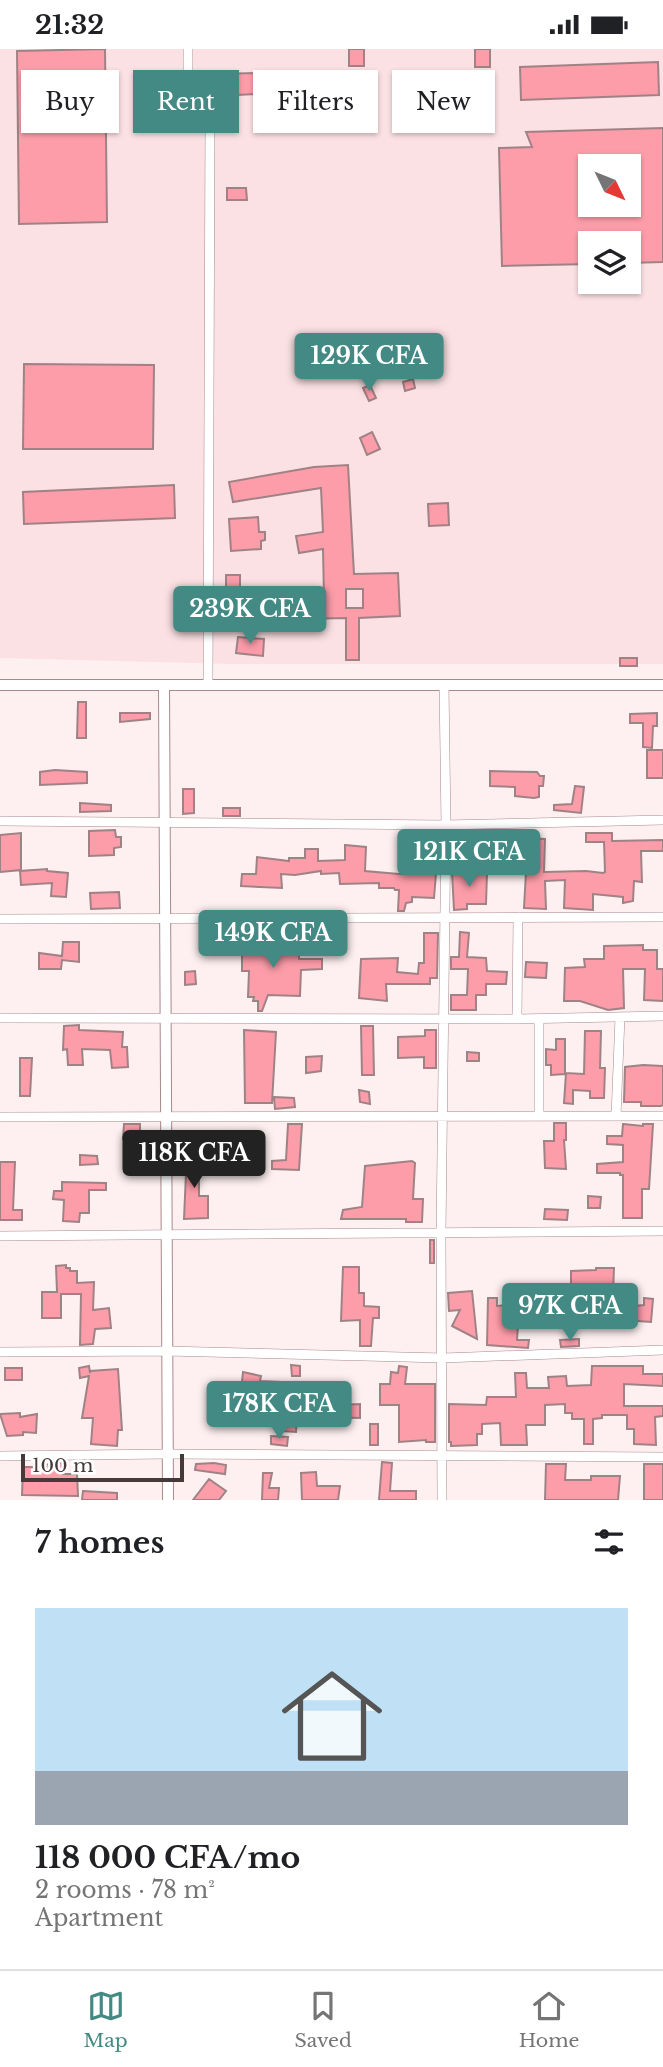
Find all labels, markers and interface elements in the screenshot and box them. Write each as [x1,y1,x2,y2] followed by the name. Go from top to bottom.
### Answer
[35,9,104,41] text: 21:32
[21,70,119,133] chip: Buy
[133,70,239,133] chip: Rent
[253,70,378,133] chip: Filters
[392,70,495,133] chip: New
[578,154,640,217] north arrow
[578,154,641,294] map controls
[578,231,641,294] button: layers
[297,333,441,393] pin: 129K CFA
[311,342,427,370] text: 129K CFA
[178,587,322,646] pin: 239K CFA
[189,595,311,623] text: 239K CFA
[397,829,541,889] pin: 121K CFA
[413,838,525,866] text: 121K CFA
[201,911,345,970] pin: 149K CFA
[214,919,332,947] text: 149K CFA
[122,1131,266,1190] pin: 118K CFA
[139,1139,250,1167] text: 118K CFA
[505,1283,635,1343] pin: 97K CFA
[518,1292,622,1320] text: 97K CFA
[207,1381,351,1441] pin: 178K CFA
[223,1390,335,1418] text: 178K CFA
[21,1451,184,1483] scale bar
[32,1454,93,1477] text: 100 m
[590,1523,628,1561] icon: filters
[35,1524,164,1561] text: 7 homes
[269,1653,395,1779] icon: home
[35,1839,300,1876] text: 118 000 CFA/mo
[35,1876,215,1904] text: 2 rooms · 78 m²
[35,1904,163,1932] text: Apartment
[83,1987,128,2052] tab: Map
[295,1987,352,2052] tab: Saved
[519,1987,580,2052] tab: Home

